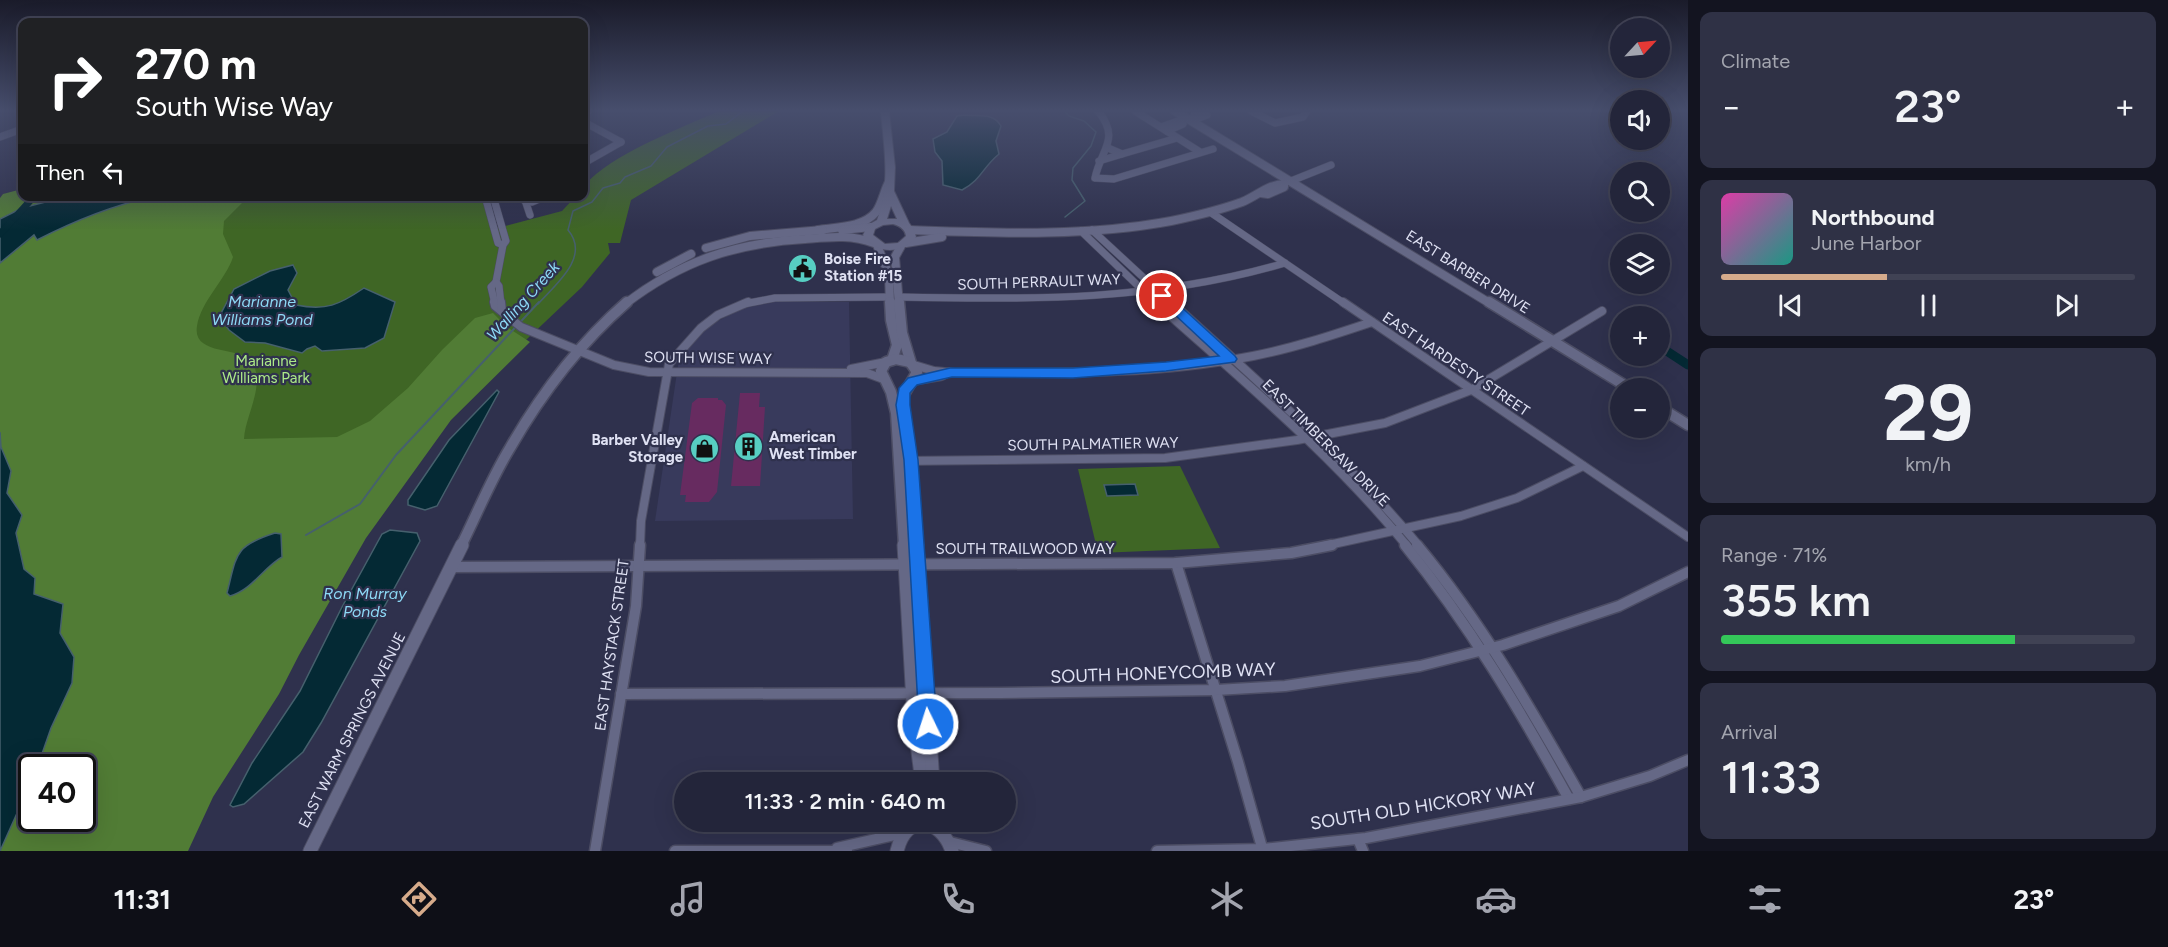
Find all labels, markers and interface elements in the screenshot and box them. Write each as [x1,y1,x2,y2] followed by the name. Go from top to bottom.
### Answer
[1610,18,1670,78] north arrow
[1610,18,1670,438] map controls
[135,39,257,90] text: 270 m
[36,42,114,120] icon: right
[1721,49,1790,73] text: Climate
[1894,79,1962,133] text: 23°
[1721,87,1742,126] text: −
[2114,87,2135,126] text: +
[135,90,333,123] text: South Wise Way
[1610,90,1670,150] button: sound
[97,156,130,189] icon: left
[36,159,85,186] text: Then
[1610,162,1670,222] button: search
[1811,204,1935,231] text: Northbound
[1403,226,1533,318] street label: EAST BARBER DRIVE
[1811,231,1922,255] text: June Harbor
[1610,234,1670,294] button: layers
[824,250,903,285] place label: Boise Fire Station #15
[787,252,819,284] public building icon: Boise Fire Station #15
[483,257,564,344] water label: Walling Creek
[957,270,1121,294] street label: SOUTH PERRAULT WAY
[1136,270,1187,321] pin
[1145,279,1178,312] icon: arrive
[1774,289,1807,322] icon: previous
[1912,289,1945,322] icon: pause
[2050,289,2083,322] icon: next
[211,292,313,329] water label: Marianne Williams Pond
[1610,306,1670,366] button: +
[1379,308,1534,420] street label: EAST HARDESTY STREET
[644,348,772,368] street label: SOUTH WISE WAY
[222,352,311,387] park label: Marianne Williams Park
[1883,366,1973,460] text: 29
[1259,376,1393,510] street label: EAST TIMBERSAW DRIVE
[1610,378,1670,438] button: −
[769,428,857,463] place label: American West Timber
[732,430,764,462] building icon: American West Timber
[591,431,684,466] place label: Barber Valley Storage
[688,433,720,465] shop icon: Barber Valley Storage
[1007,434,1179,454] street label: SOUTH PALMATIER WAY
[1905,452,1951,476] text: km/h
[936,540,1114,558] street label: SOUTH TRAILWOOD WAY
[1721,543,1827,567] text: Range · 71%
[591,557,633,732] street label: EAST HAYSTACK STREET
[1721,573,1871,627] text: 355 km
[323,584,407,621] water label: Ron Murray Ponds
[295,629,409,831] street label: EAST WARM SPRINGS AVENUE
[1050,658,1276,688] street label: SOUTH HONEYCOMB WAY
[896,692,960,756] position arrow
[1721,720,1777,744] text: Arrival
[1721,750,1821,804] text: 11:33
[18,754,96,832] speed limit sign: 40
[1309,777,1537,835] street label: SOUTH OLD HICKORY WAY
[744,788,946,815] text: 11:33 · 2 min · 640 m
[398,878,440,920] icon: directions
[667,878,709,920] icon: music
[937,878,979,920] icon: phone
[1206,878,1248,920] icon: climate
[1475,878,1517,920] icon: car
[1744,878,1786,920] icon: filters
[114,883,171,916] text: 11:31
[2013,883,2054,916] text: 23°

